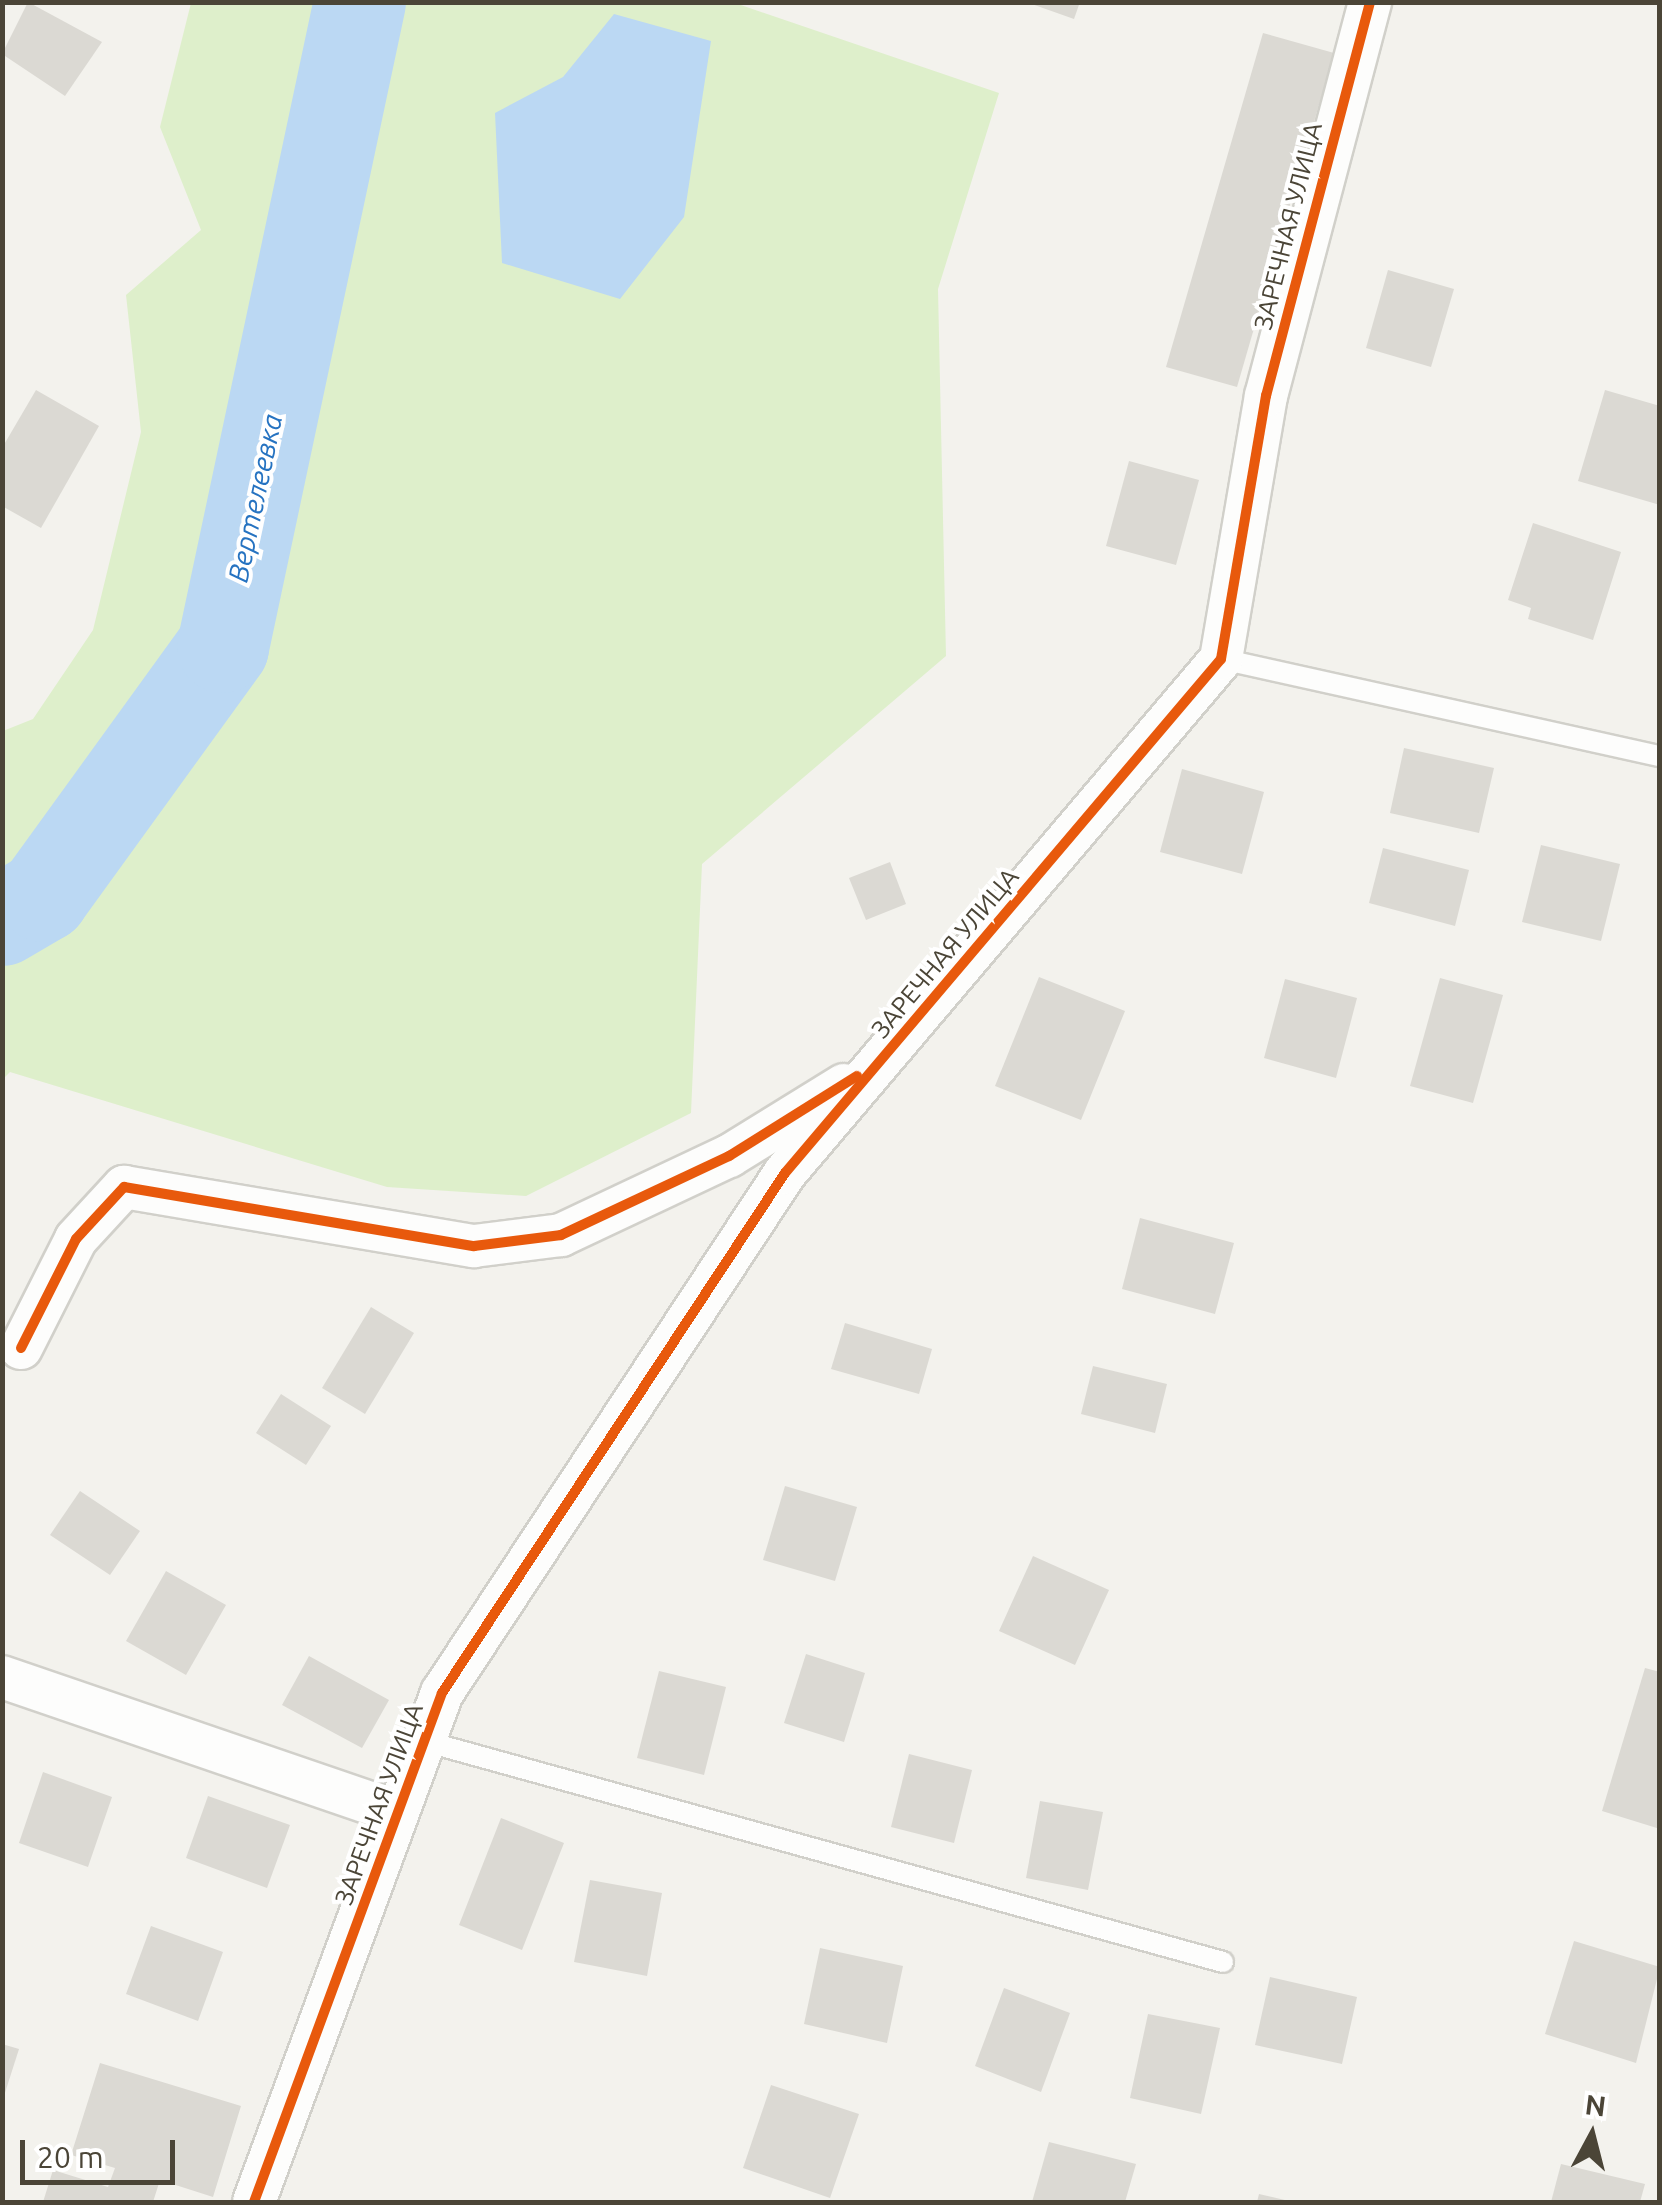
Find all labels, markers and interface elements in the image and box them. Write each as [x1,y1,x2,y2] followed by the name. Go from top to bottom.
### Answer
[1248,119,1328,333] street label: ЗАРЕЧНАЯ УЛИЦА
[221,411,289,585] water label: Вертелеевка
[865,862,1025,1044] street label: ЗАРЕЧНАЯ УЛИЦА
[329,1699,429,1909] street label: ЗАРЕЧНАЯ УЛИЦА
[1542,2085,1642,2185] north arrow
[1583,2088,1608,2121] text: N
[25,2120,180,2182] scale bar
[37,2140,104,2174] text: 20 m

